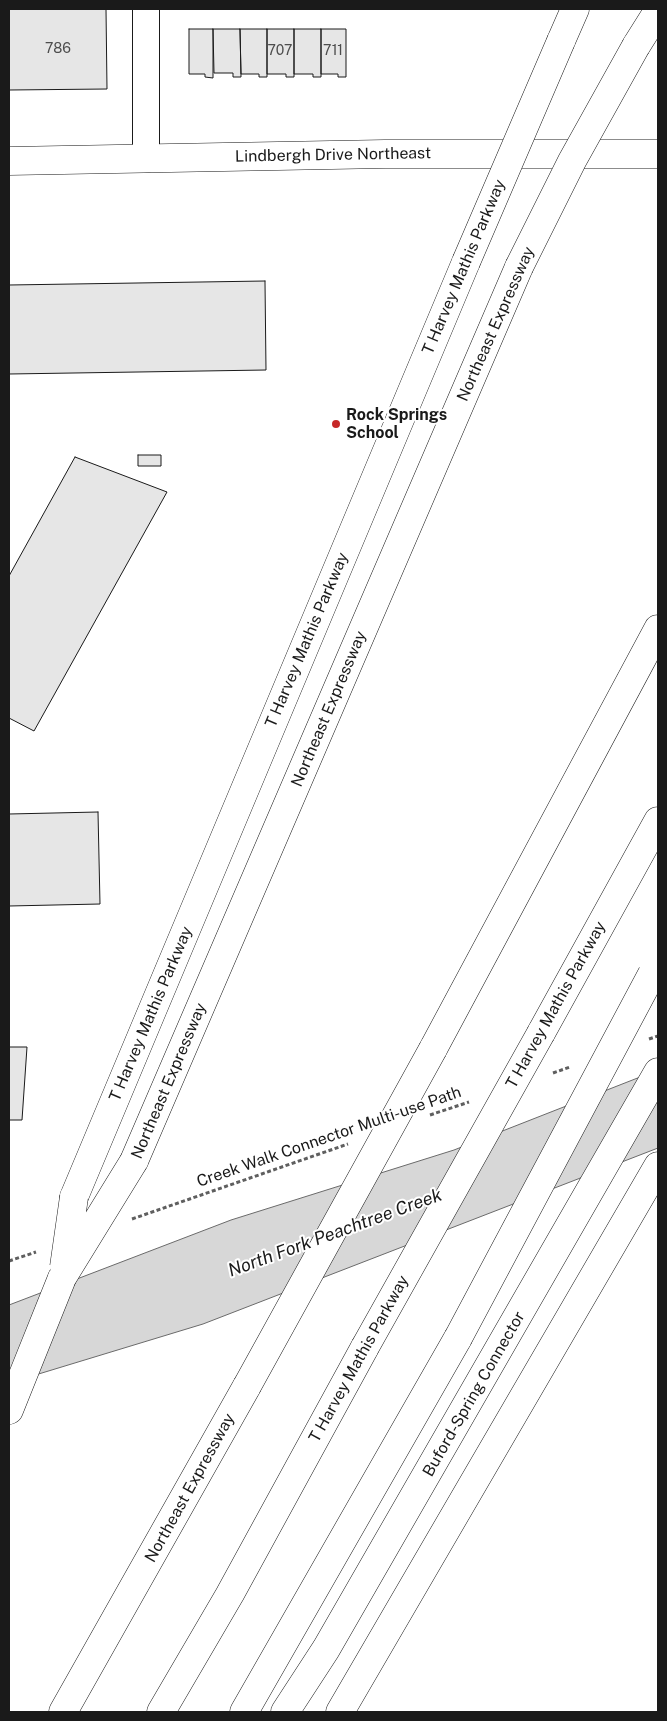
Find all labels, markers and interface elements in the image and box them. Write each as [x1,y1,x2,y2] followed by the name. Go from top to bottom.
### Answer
[45,41,71,57] house number: 786
[268,43,292,59] house number: 707
[323,43,343,59] house number: 711
[235,144,431,166] street label: Lindbergh Drive Northeast
[418,177,510,357] street label: T Harvey Mathis Parkway
[453,244,539,404] street label: Northeast Expressway
[346,405,447,443] place label: Rock Springs School
[330,418,342,430] marker: Rock Springs School
[261,550,353,730] street label: T Harvey Mathis Parkway
[287,628,371,790] street label: Northeast Expressway
[502,918,610,1092] street label: T Harvey Mathis Parkway
[105,924,197,1104] street label: T Harvey Mathis Parkway
[127,1000,211,1162] street label: Northeast Expressway
[194,1083,464,1191] street label: Creek Walk Connector Multi-use Path
[225,1184,445,1282] water label: North Fork Peachtree Creek
[305,1272,413,1446] street label: T Harvey Mathis Parkway
[419,1308,529,1480] street label: Buford-Spring Connector
[141,1410,239,1566] street label: Northeast Expressway

